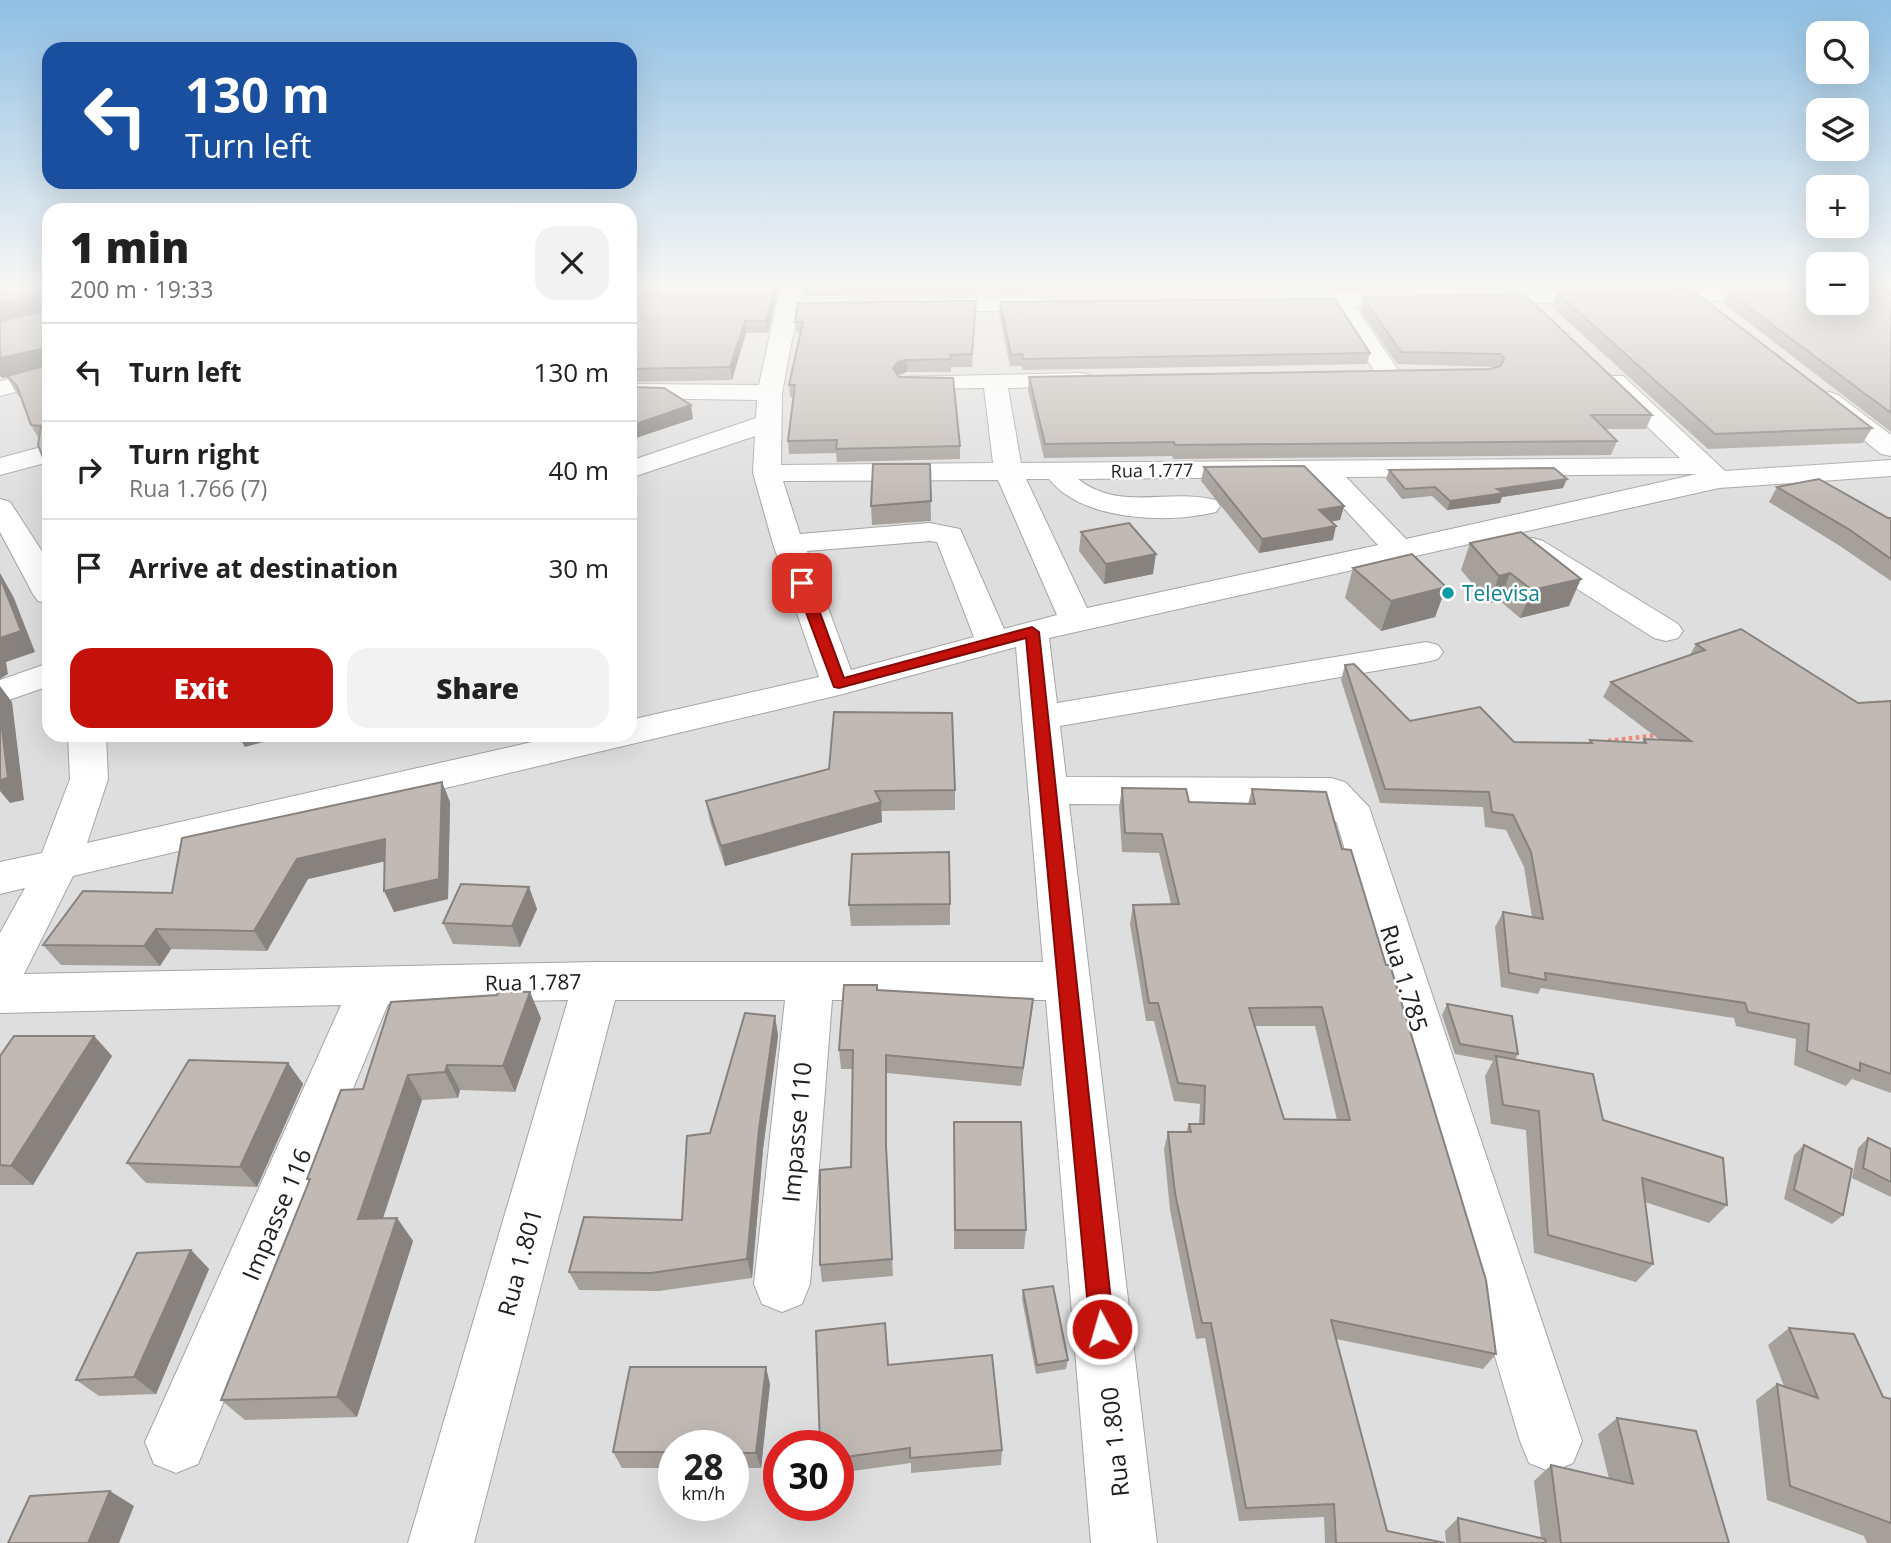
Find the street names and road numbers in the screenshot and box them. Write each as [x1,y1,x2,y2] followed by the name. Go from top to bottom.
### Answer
[1110,457,1194,483] street label: Rua 1.777
[1373,920,1437,1036] street label: Rua 1.785
[485,967,581,997] street label: Rua 1.787
[773,1060,819,1204] street label: Impasse 110
[233,1143,319,1285] street label: Impasse 116
[489,1204,549,1320] street label: Rua 1.801
[1092,1385,1136,1499] street label: Rua 1.800

